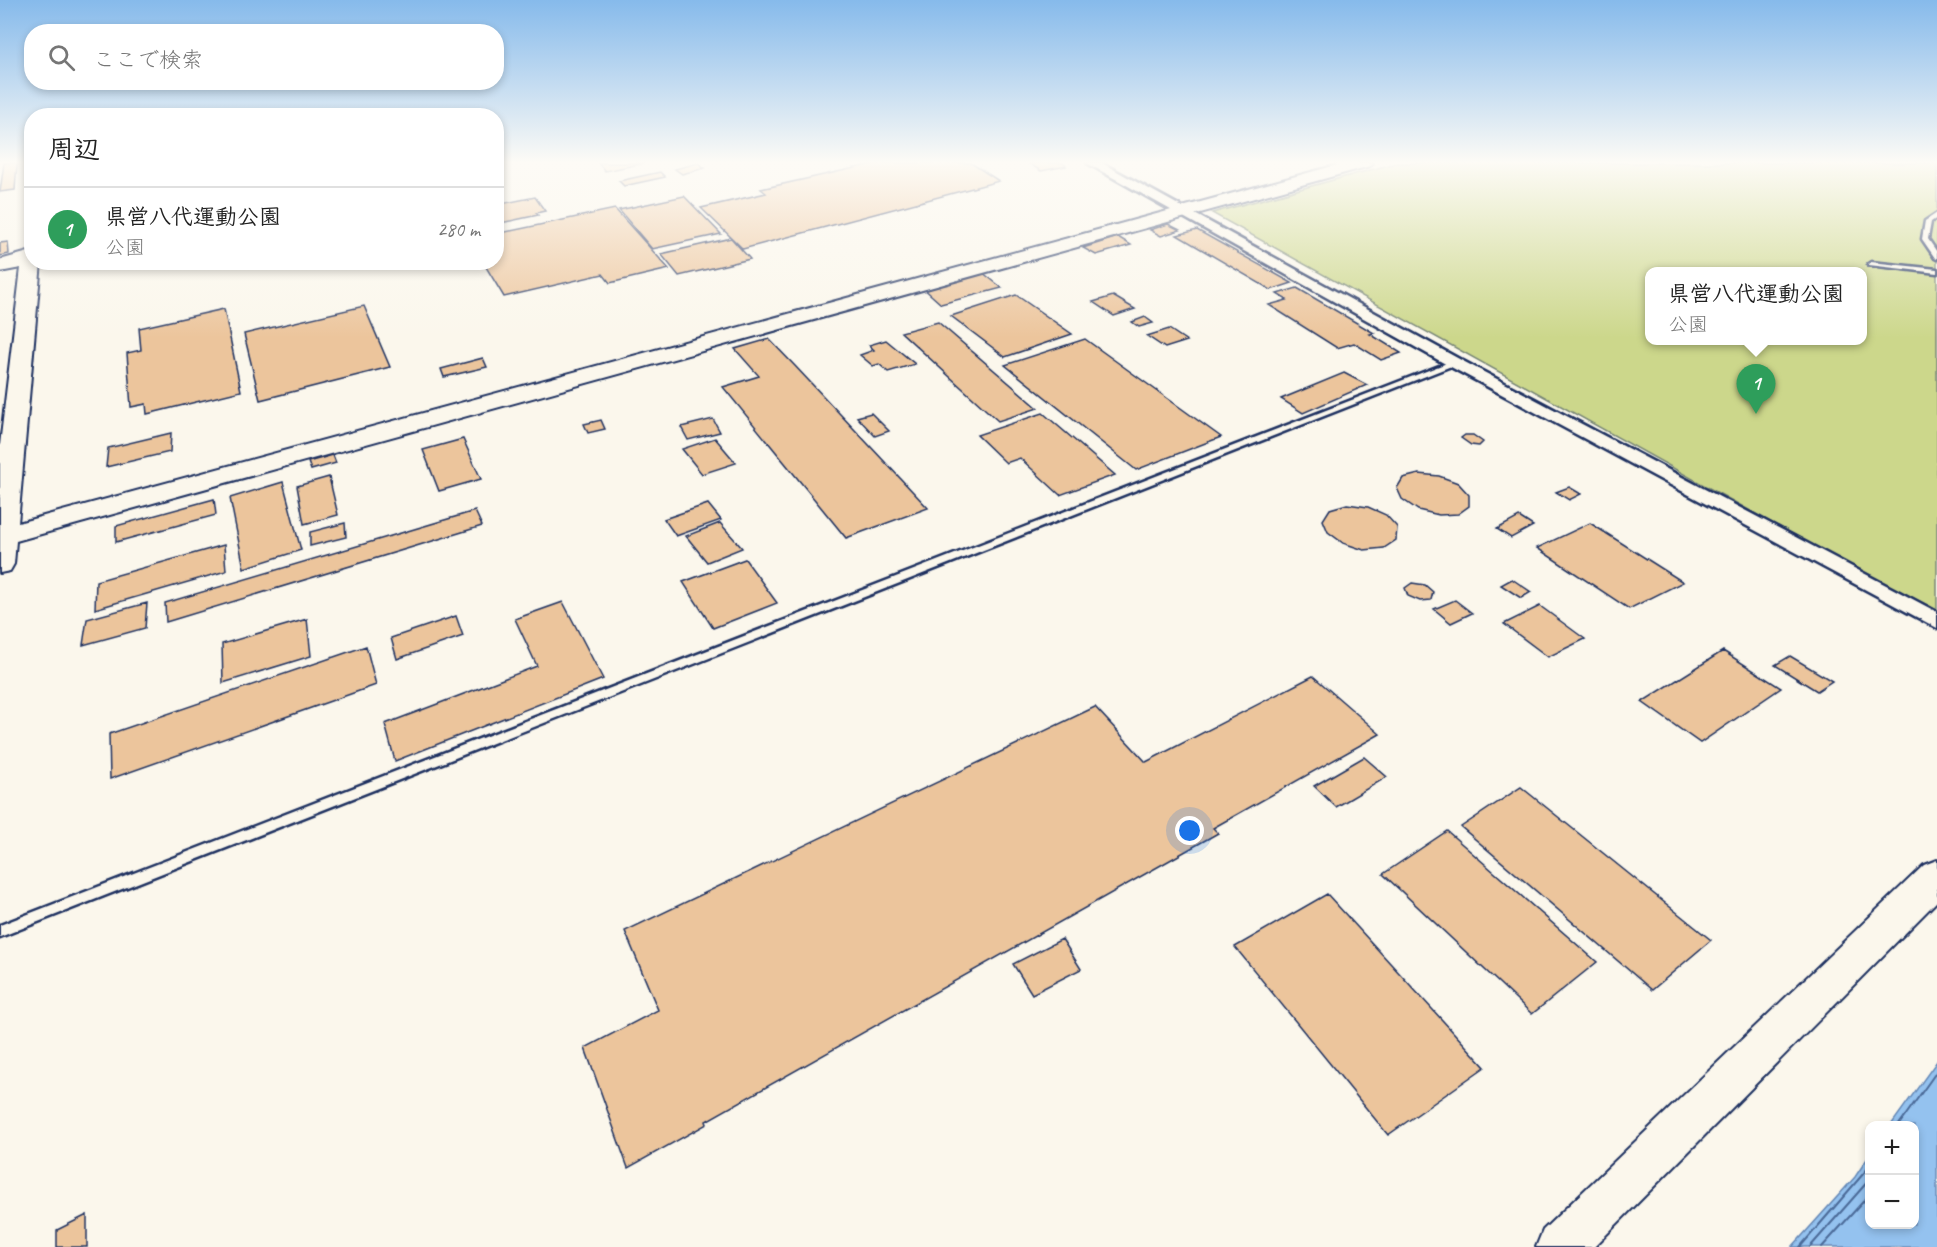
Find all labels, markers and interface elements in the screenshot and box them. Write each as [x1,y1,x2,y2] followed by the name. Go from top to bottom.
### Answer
[24,24,504,90] search box
[45,41,78,74] icon: search
[93,46,203,74] text: ここで検索
[48,133,100,166] text: 周辺
[105,203,281,231] text: 県営八代運動公園
[63,217,72,242] text: 1
[437,217,480,242] text: 280 m
[105,235,145,260] text: 公園
[1645,267,1867,345] popup
[1668,280,1844,308] text: 県営八代運動公園
[1668,312,1708,337] text: 公園
[1736,364,1776,414] pin: 1
[1175,816,1204,845] your location
[1865,1121,1919,1229] map controls
[1865,1121,1919,1175] button: +
[1865,1175,1919,1229] button: −

